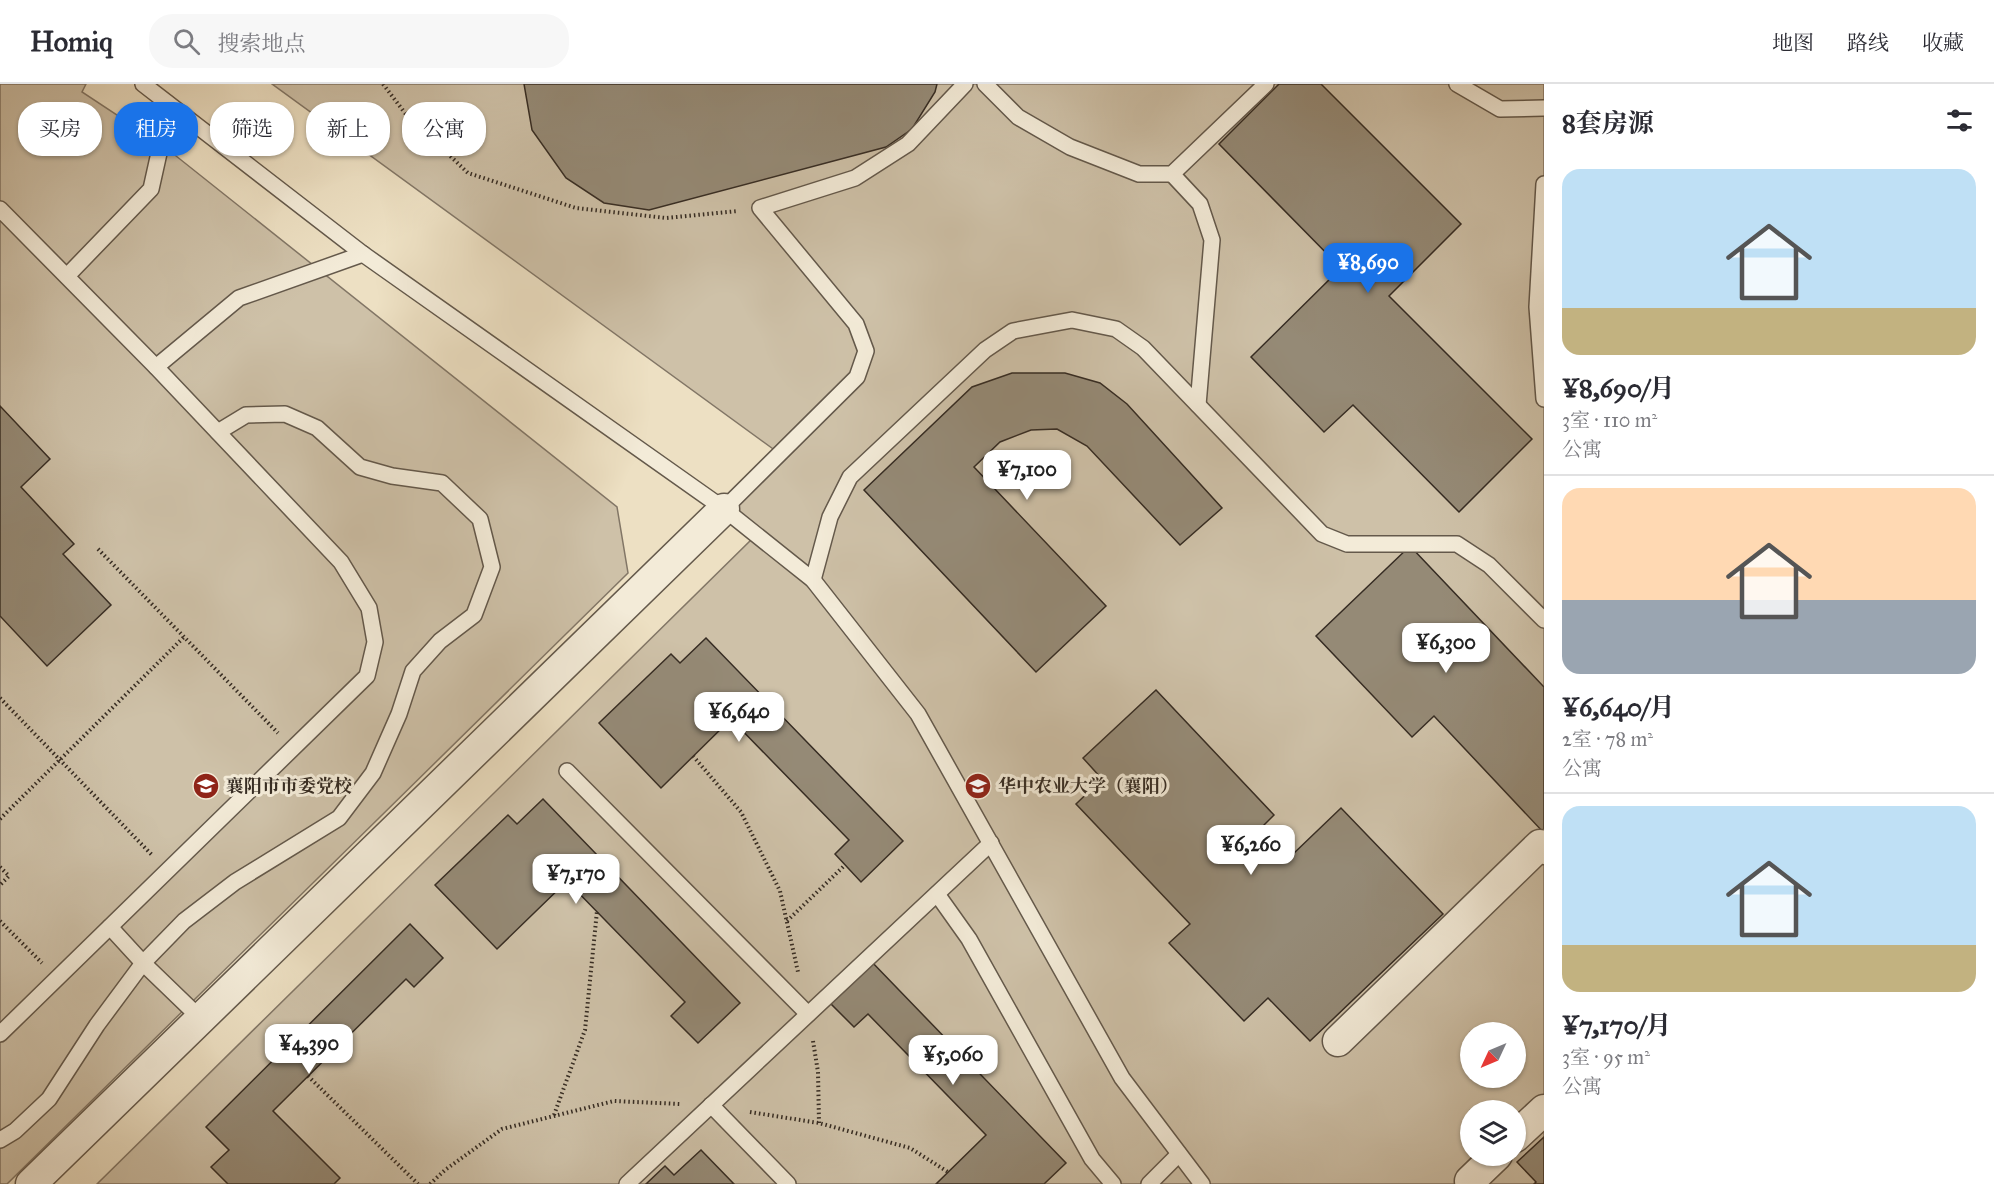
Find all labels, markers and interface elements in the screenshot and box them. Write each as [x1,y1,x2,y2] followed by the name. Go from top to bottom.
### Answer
[149,14,569,68] search box
[30,24,113,59] text: Homiq
[170,25,203,58] icon: search
[218,30,306,57] text: 搜索地点
[1772,30,1814,56] text: 地图
[1847,30,1889,56] text: 路线
[1922,30,1964,56] text: 收藏
[18,102,102,156] chip: 买房
[114,102,198,156] chip: 租房
[210,102,294,156] chip: 筛选
[306,102,390,156] chip: 新上
[402,102,486,156] chip: 公寓
[1943,104,1976,137] icon: filters
[1562,107,1654,139] text: 8套房源
[1715,208,1823,316] icon: home
[1319,243,1417,294] pin: ¥8,690
[1337,250,1399,274] text: ¥8,690
[1562,372,1675,404] text: ¥8,690/月
[1562,408,1657,432] text: 3室 · 110 m²
[1562,437,1602,461] text: 公寓
[978,450,1076,501] pin: ¥7,100
[997,457,1057,481] text: ¥7,100
[1715,527,1823,635] icon: home
[1397,623,1495,674] pin: ¥6,300
[1416,630,1476,654] text: ¥6,300
[1562,691,1675,723] text: ¥6,640/月
[690,692,788,743] pin: ¥6,640
[708,699,770,723] text: ¥6,640
[1562,727,1653,751] text: 2室 · 78 m²
[1562,756,1602,780] text: 公寓
[191,771,221,801] school or university icon: 襄阳市市委党校
[963,771,993,801] school or university icon: 华中农业大学（襄阳）
[226,775,352,797] place label: 襄阳市市委党校
[998,775,1178,797] place label: 华中农业大学（襄阳）
[1202,825,1300,876] pin: ¥6,260
[1221,832,1281,856] text: ¥6,260
[1715,845,1823,953] icon: home
[527,854,625,905] pin: ¥7,170
[547,861,605,885] text: ¥7,170
[1562,1009,1672,1041] text: ¥7,170/月
[1460,1022,1526,1088] north arrow
[1460,1022,1526,1166] map controls
[260,1024,358,1075] pin: ¥4,390
[279,1031,339,1055] text: ¥4,390
[904,1035,1002,1086] pin: ¥5,060
[923,1042,983,1066] text: ¥5,060
[1562,1045,1650,1069] text: 3室 · 95 m²
[1562,1074,1602,1098] text: 公寓
[1460,1100,1526,1166] button: layers

